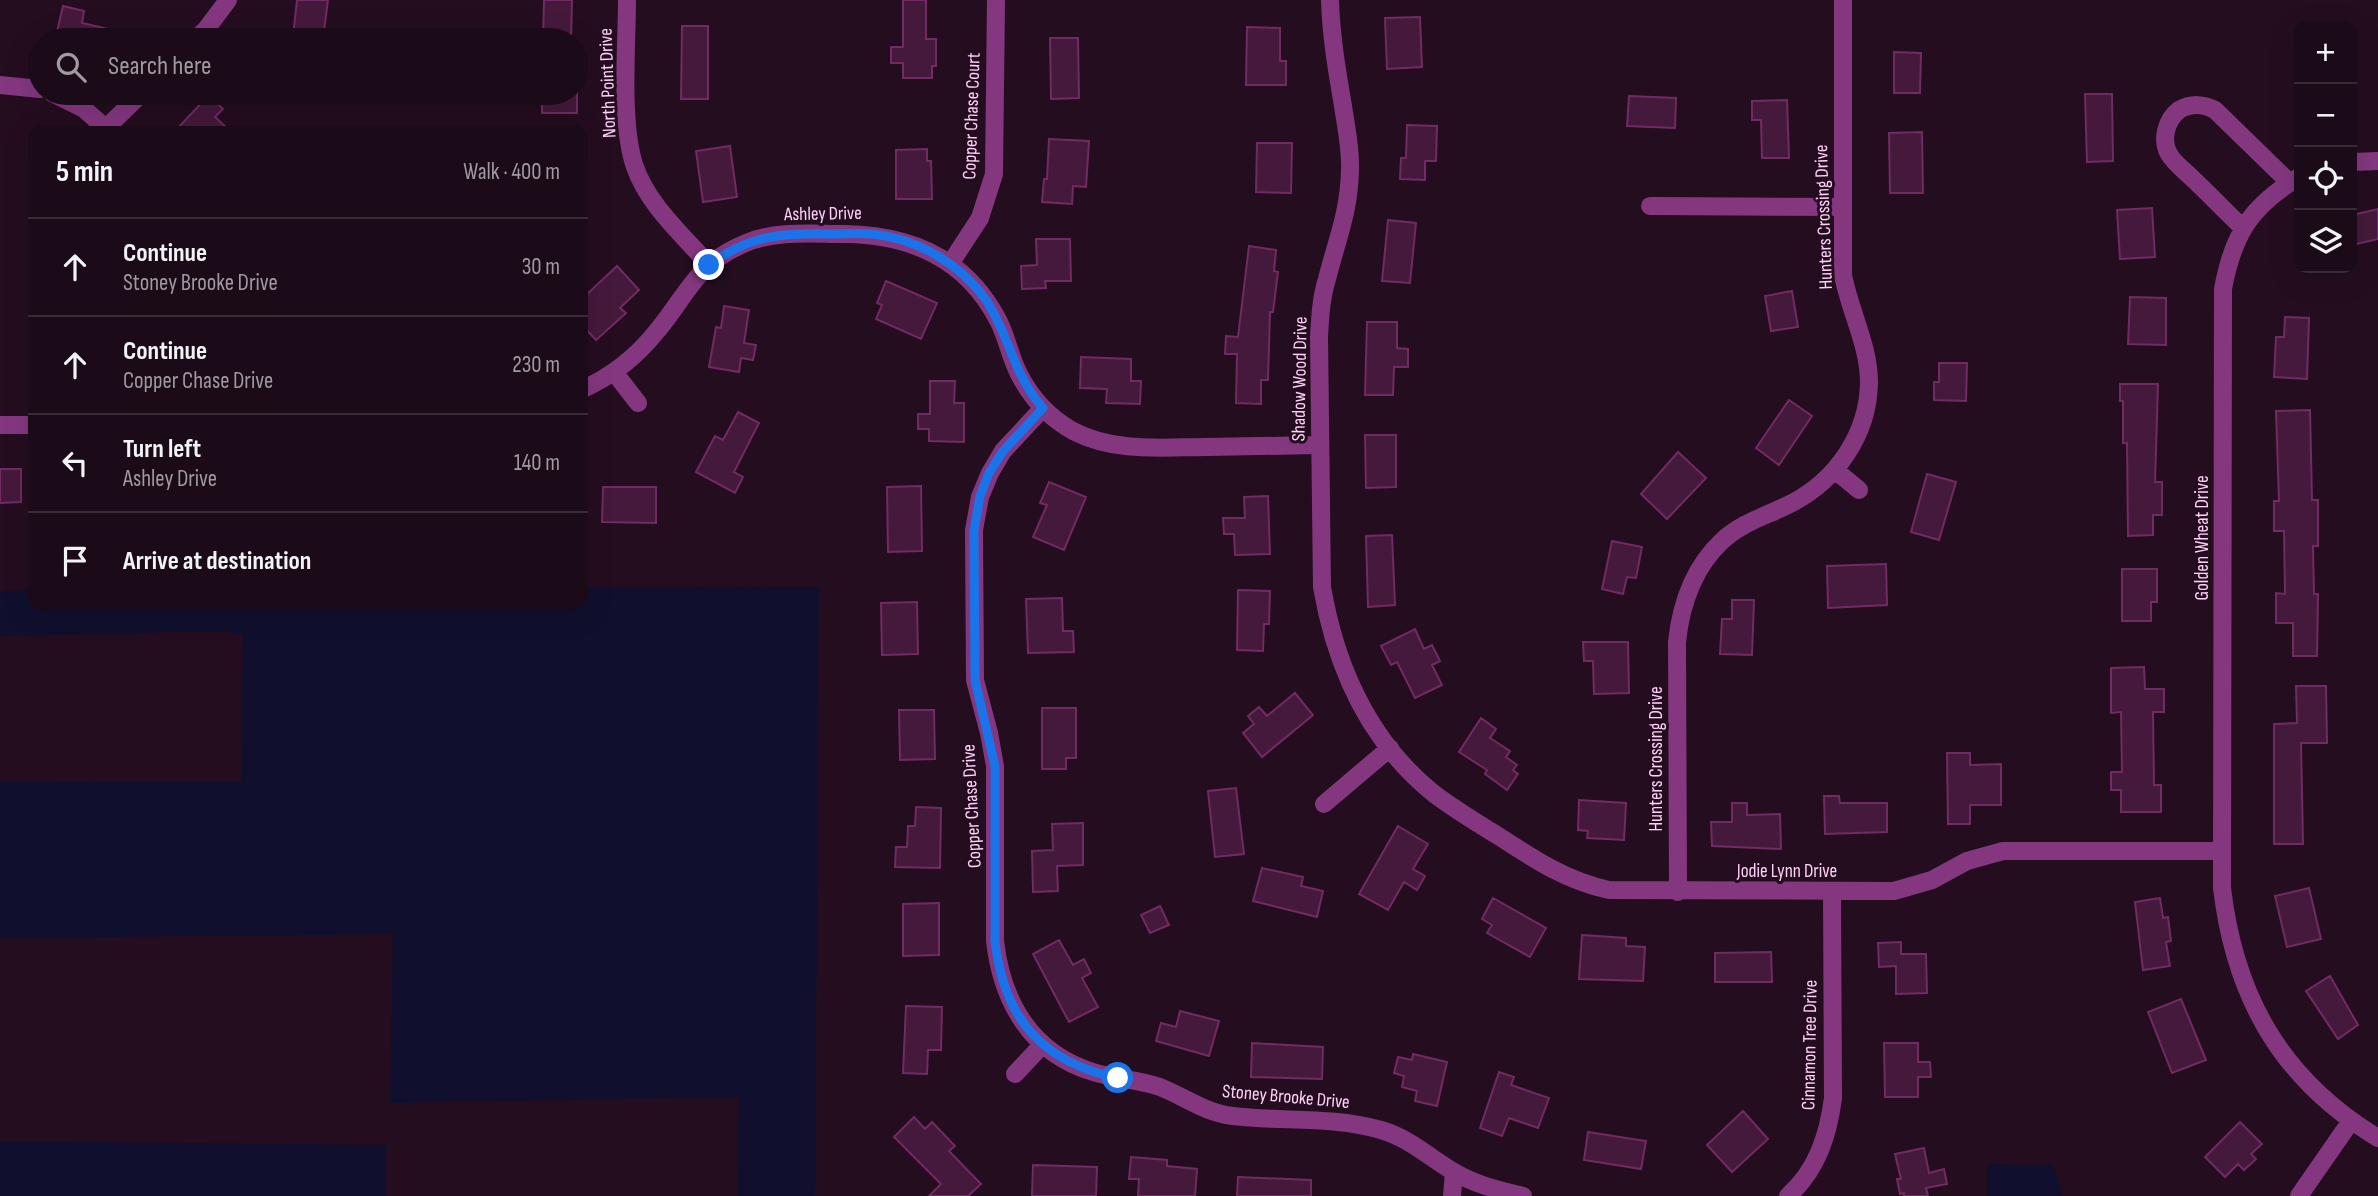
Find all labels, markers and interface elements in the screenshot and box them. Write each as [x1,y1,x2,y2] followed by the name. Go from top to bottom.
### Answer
[2294,21,2357,273] map controls
[2294,21,2357,84] button: +
[28,28,588,105] search box
[595,28,621,138] street label: North Point Drive
[52,48,90,86] icon: search
[108,51,211,82] text: Search here
[958,52,986,180] street label: Copper Chase Court
[2294,84,2357,147] button: −
[1810,144,1838,290] street label: Hunters Crossing Drive
[2294,147,2357,210] button: locate
[56,154,113,190] text: 5 min
[463,158,560,186] text: Walk · 400 m
[783,202,862,226] street label: Ashley Drive
[2294,210,2357,273] button: layers
[123,238,207,269] text: Continue
[56,248,94,286] icon: ahead
[693,249,724,280] route end
[522,253,560,281] text: 30 m
[123,269,278,297] text: Stoney Brooke Drive
[1287,316,1313,442] street label: Shadow Wood Drive
[123,336,207,367] text: Continue
[56,346,94,384] icon: ahead
[512,351,560,379] text: 230 m
[123,367,273,395] text: Copper Chase Drive
[123,434,201,465] text: Turn left
[56,444,94,482] icon: left
[514,449,560,477] text: 140 m
[123,465,217,493] text: Ashley Drive
[2191,475,2214,601] street label: Golden Wheat Drive
[56,542,94,580] icon: arrive
[123,546,311,577] text: Arrive at destination
[1645,686,1668,832] street label: Hunters Crossing Drive
[957,743,987,869] street label: Copper Chase Drive
[1736,860,1837,883] street label: Jodie Lynn Drive
[1797,980,1823,1110] street label: Cinnamon Tree Drive
[1102,1062,1133,1093] route start
[1221,1080,1351,1114] street label: Stoney Brooke Drive

